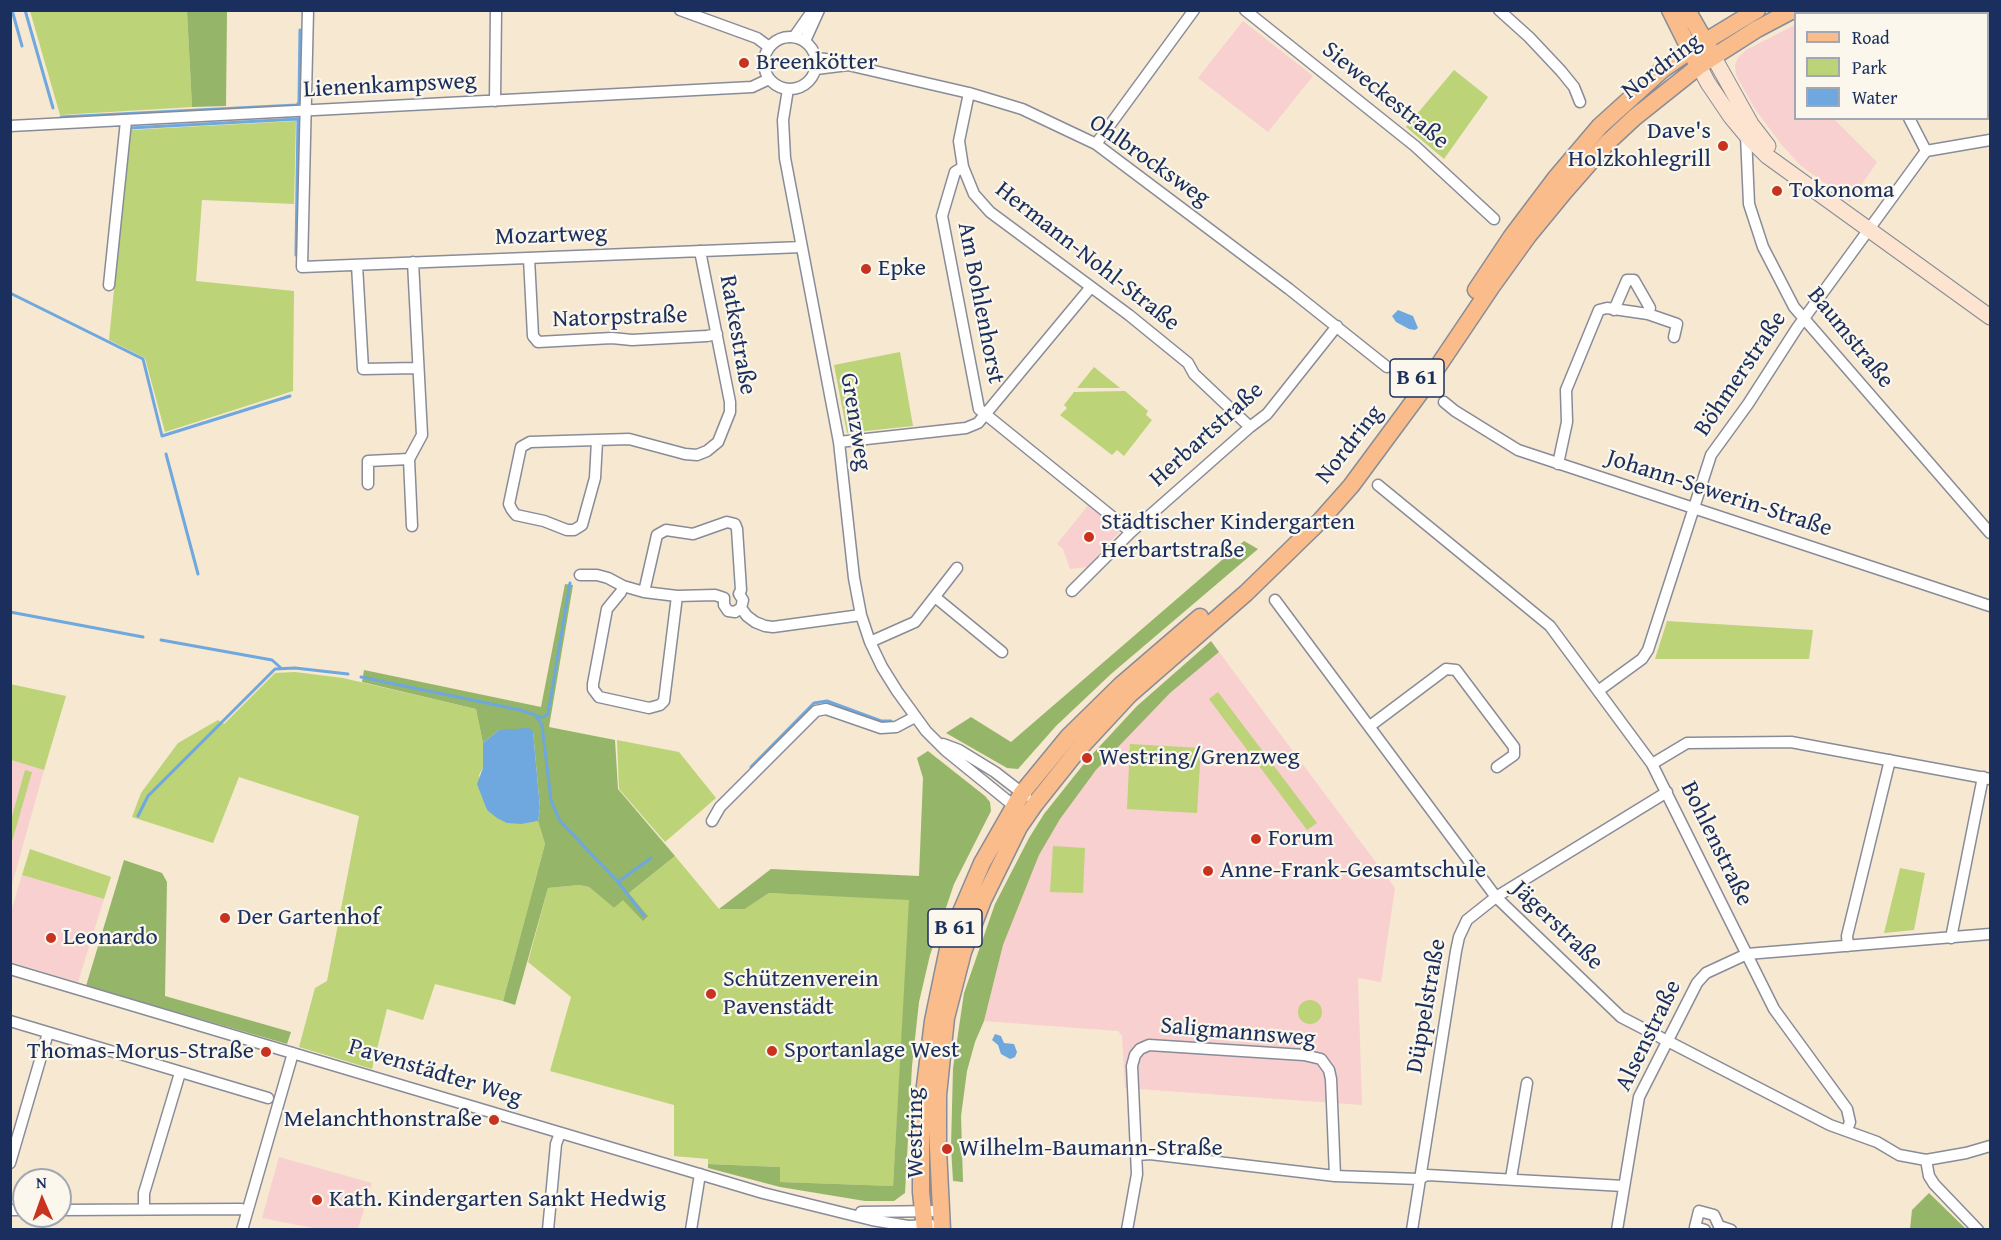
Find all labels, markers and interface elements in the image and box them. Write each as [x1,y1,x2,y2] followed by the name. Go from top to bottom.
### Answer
[1794,12,1989,120] legend
[1852,24,1890,51] text: Road
[1616,28,1708,106] street label: Nordring
[1316,36,1454,156] street label: Sieweckestraße
[756,49,878,77] place label: Breenkötter
[1852,54,1887,81] text: Park
[737,56,751,70] marker: Breenkötter
[303,67,477,105] street label: Lienenkampsweg
[1852,84,1897,111] text: Water
[1083,109,1215,213] street label: Ohlbrocksweg
[1568,118,1711,174] place label: Dave's Holzkohlegrill
[1716,139,1730,153] marker: Dave's Holzkohlegrill
[989,176,1185,338] street label: Hermann-Nohl-Straße
[1789,177,1894,205] place label: Tokonoma
[1770,184,1784,198] marker: Tokonoma
[495,220,607,252] street label: Mozartweg
[950,220,1010,386] street label: Am Bohlenhorst
[878,255,926,283] place label: Epke
[859,262,873,276] marker: Epke
[712,273,762,397] street label: Ratkestraße
[1800,282,1900,394] street label: Baumstraße
[552,301,688,335] street label: Natorpstraße
[1689,306,1793,442] street label: Böhmerstraße
[1390,359,1444,397] road number: B 61
[833,371,877,473] street label: Grenzweg
[1144,376,1270,494] street label: Herbartstraße
[1310,400,1390,490] street label: Nordring
[1603,444,1835,544] street label: Johann-Sewerin-Straße
[1101,509,1355,565] place label: Städtischer Kindergarten Herbartstraße
[1082,530,1096,544] marker: Städtischer Kindergarten Herbartstraße
[1099,744,1300,772] place label: Westring/Grenzweg
[1080,751,1094,765] marker: Westring/Grenzweg
[1673,777,1759,911] street label: Bohlenstraße
[1268,825,1333,853] place label: Forum
[1249,832,1263,846] marker: Forum
[1220,857,1486,885] place label: Anne-Frank-Gesamtschule
[1201,864,1215,878] marker: Anne-Frank-Gesamtschule
[1505,875,1609,977] street label: Jägerstraße
[237,904,380,932] place label: Der Gartenhof
[928,909,982,947] road number: B 61
[218,911,232,925] marker: Der Gartenhof
[63,924,158,952] place label: Leonardo
[44,931,58,945] marker: Leonardo
[1401,937,1453,1075] street label: Düppelstraße
[723,966,879,1022] place label: Schützenverein Pavenstädt
[1610,976,1688,1096] street label: Alsenstraße
[704,987,718,1001] marker: Schützenverein Pavenstädt
[1159,1012,1317,1054] street label: Saligmannsweg
[345,1033,525,1113] street label: Pavenstädter Weg
[784,1037,959,1065] place label: Sportanlage West
[27,1038,254,1066] place label: Thomas-Morus-Straße
[765,1044,779,1058] marker: Sportanlage West
[259,1045,273,1059] marker: Thomas-Morus-Straße
[902,1088,930,1178] street label: Westring
[284,1106,482,1134] place label: Melanchthonstraße
[487,1113,501,1127] marker: Melanchthonstraße
[959,1135,1223,1163] place label: Wilhelm-Baumann-Straße
[940,1142,954,1156] marker: Wilhelm-Baumann-Straße
[12,1168,72,1228] north arrow
[36,1170,47,1194] text: N
[329,1186,666,1214] place label: Kath. Kindergarten Sankt Hedwig
[310,1193,324,1207] marker: Kath. Kindergarten Sankt Hedwig

